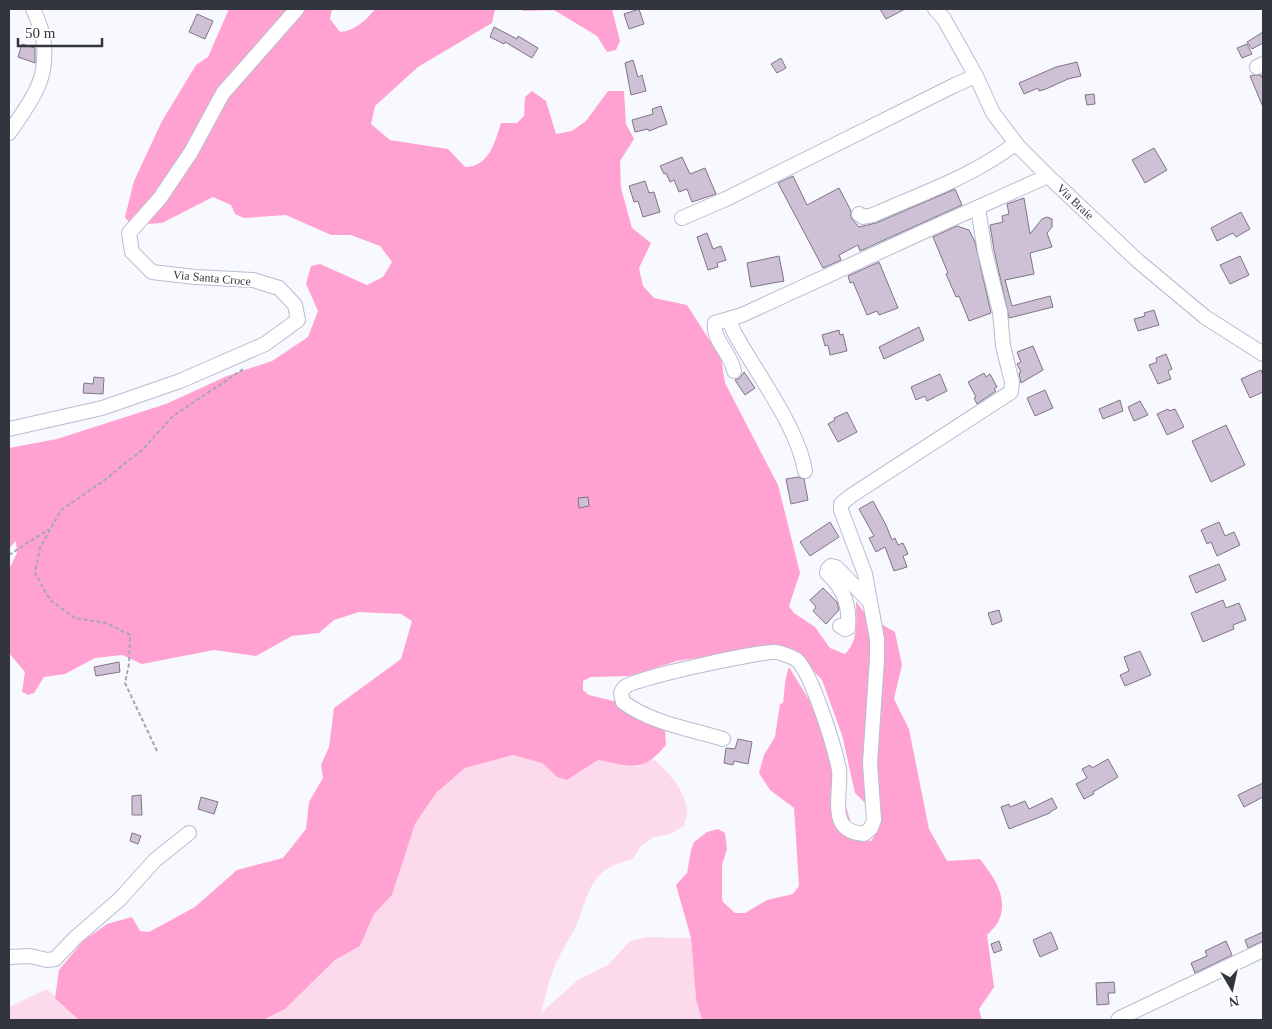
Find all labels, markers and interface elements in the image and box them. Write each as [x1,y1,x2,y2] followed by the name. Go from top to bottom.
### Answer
[18,15,101,47] scale bar
[25,25,56,41] text: 50 m
[1054,181,1097,223] street label: Via Braie
[173,268,251,288] street label: Via Santa Croce
[1207,964,1257,1014] north arrow
[1228,993,1240,1010] text: N

